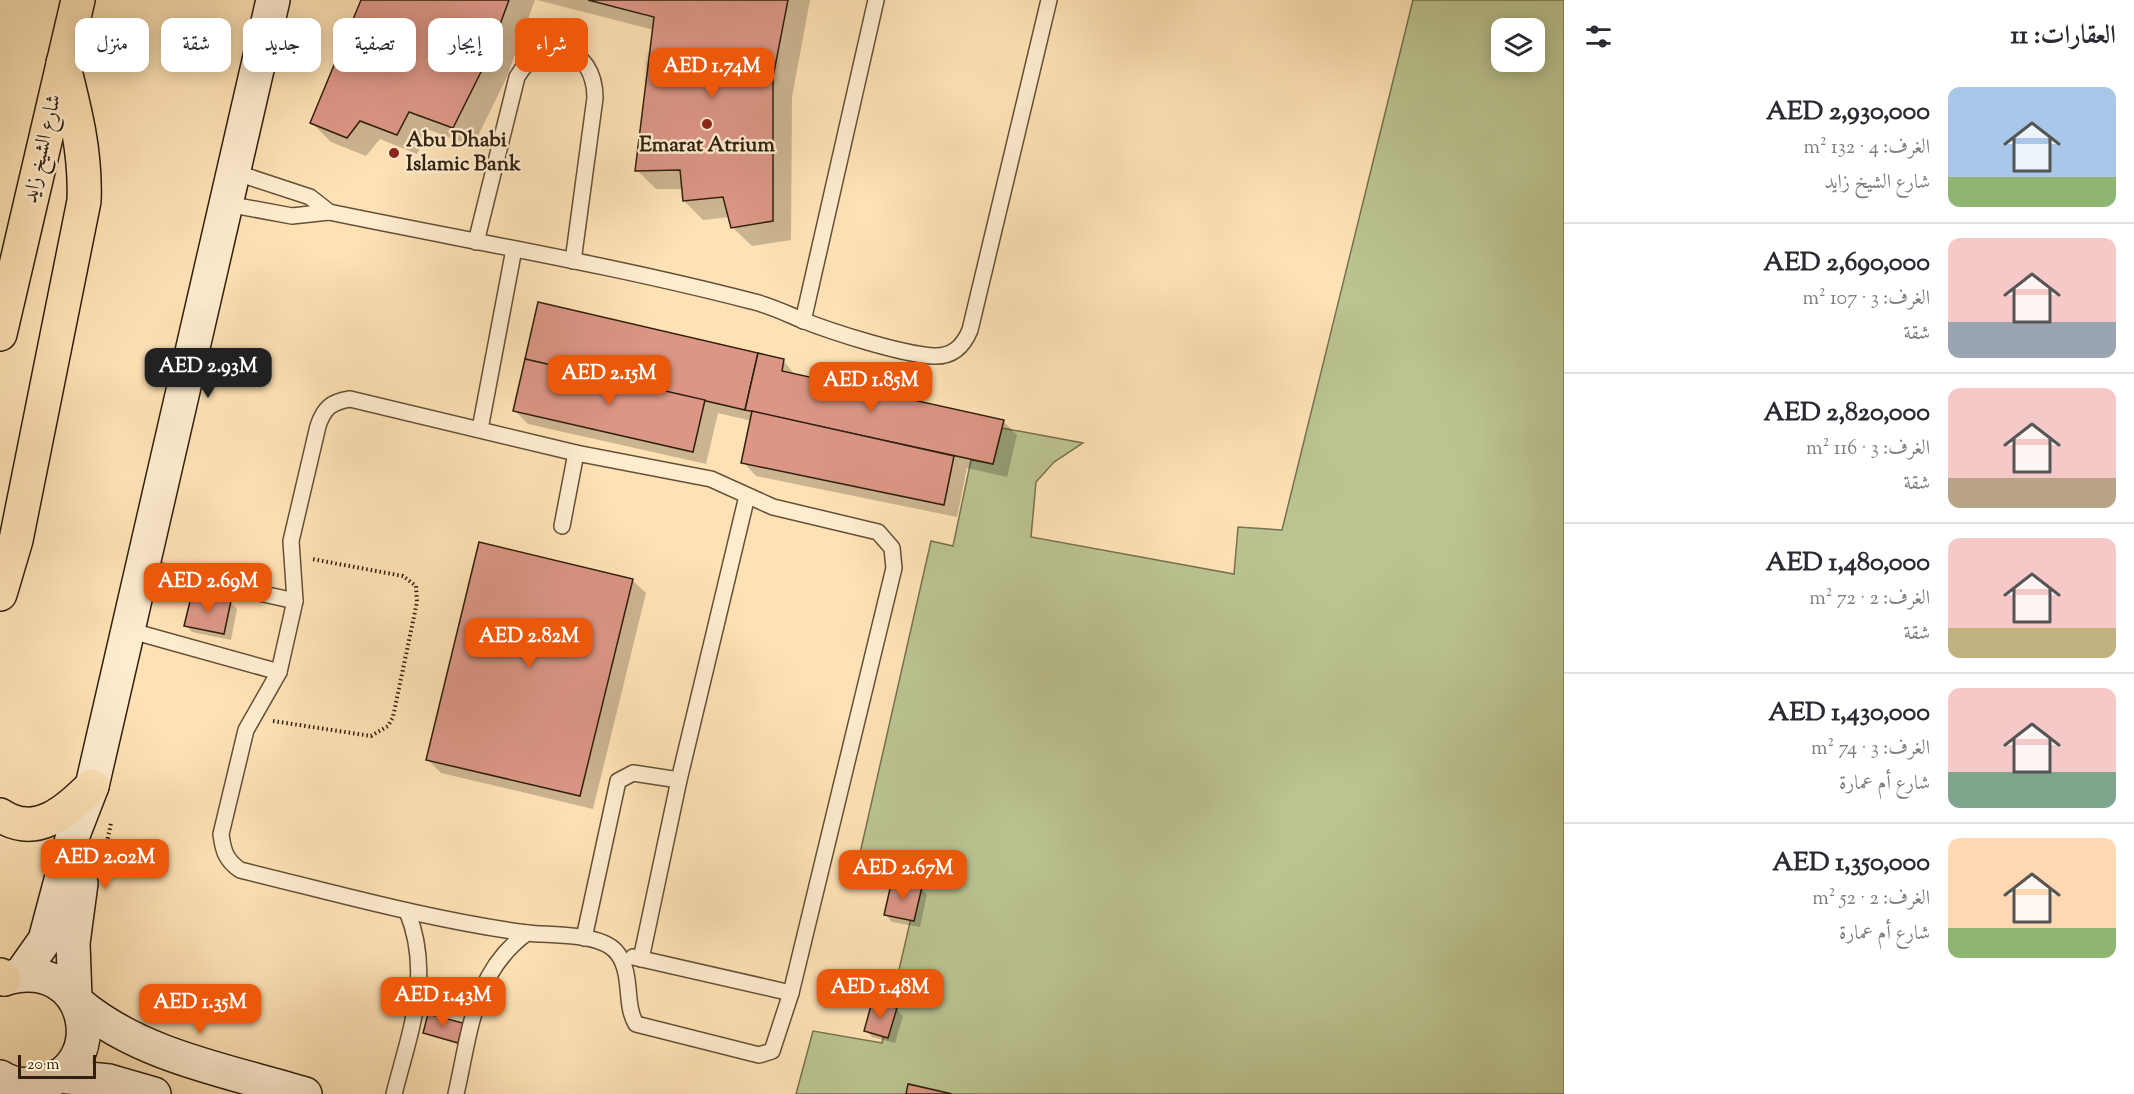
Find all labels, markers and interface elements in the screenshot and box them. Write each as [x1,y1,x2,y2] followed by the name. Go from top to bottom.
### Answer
[75,18,149,72] chip: منزل
[161,18,231,72] chip: شقة
[243,18,321,72] chip: جديد
[333,18,416,72] chip: تصفية
[428,18,503,72] chip: إيجار
[515,18,588,72] chip: شراء
[1491,18,1545,72] map controls
[1491,18,1545,72] button: layers
[2010,18,2116,55] text: العقارات: 11
[1582,20,1615,53] icon: filters
[643,48,781,99] pin: AED 1.74M
[663,53,761,82] text: AED 1.74M
[16,92,72,207] street label: شارع الشيخ زايد
[1766,94,1930,131] text: AED 2,930,000
[1996,111,2068,183] icon: home
[700,117,714,131] marker: Emarat Atrium
[406,126,521,180] place label: Abu Dhabi Islamic Bank
[639,131,775,161] place label: Emarat Atrium
[1803,134,1930,163] text: الغرف: 4 · 132 m²
[387,146,401,160] marker: Abu Dhabi Islamic Bank
[1825,169,1930,198] text: شارع الشيخ زايد
[1763,245,1930,282] text: AED 2,690,000
[1996,262,2068,334] icon: home
[1802,285,1930,314] text: الغرف: 3 · 107 m²
[1904,320,1930,349] text: شقة
[139,348,277,399] pin: AED 2.93M
[159,353,257,382] text: AED 2.93M
[540,355,678,406] pin: AED 2.15M
[562,360,656,389] text: AED 2.15M
[802,362,940,413] pin: AED 1.85M
[823,367,919,396] text: AED 1.85M
[1763,395,1930,432] text: AED 2,820,000
[1996,412,2068,484] icon: home
[1806,435,1930,464] text: الغرف: 3 · 116 m²
[1904,470,1930,499] text: شقة
[1766,545,1930,582] text: AED 1,480,000
[1996,562,2068,634] icon: home
[139,563,277,614] pin: AED 2.69M
[158,568,258,597] text: AED 2.69M
[1809,585,1930,614] text: الغرف: 2 · 72 m²
[460,618,598,669] pin: AED 2.82M
[1904,620,1930,649] text: شقة
[479,623,579,652] text: AED 2.82M
[1768,695,1930,732] text: AED 1,430,000
[1996,712,2068,784] icon: home
[1811,735,1930,764] text: الغرف: 3 · 74 m²
[1839,770,1930,799] text: شارع أم عمارة
[36,839,174,890] pin: AED 2.02M
[55,844,155,873] text: AED 2.02M
[1772,845,1930,882] text: AED 1,350,000
[834,850,972,901] pin: AED 2.67M
[853,855,953,884] text: AED 2.67M
[1996,862,2068,934] icon: home
[1812,885,1930,914] text: الغرف: 2 · 52 m²
[1839,920,1930,949] text: شارع أم عمارة
[811,969,949,1020] pin: AED 1.48M
[831,974,929,1003] text: AED 1.48M
[374,977,512,1028] pin: AED 1.43M
[395,982,491,1011] text: AED 1.43M
[131,984,269,1035] pin: AED 1.35M
[153,989,247,1018] text: AED 1.35M
[18,1052,96,1080] scale bar
[27,1054,60,1077] text: 20 m

